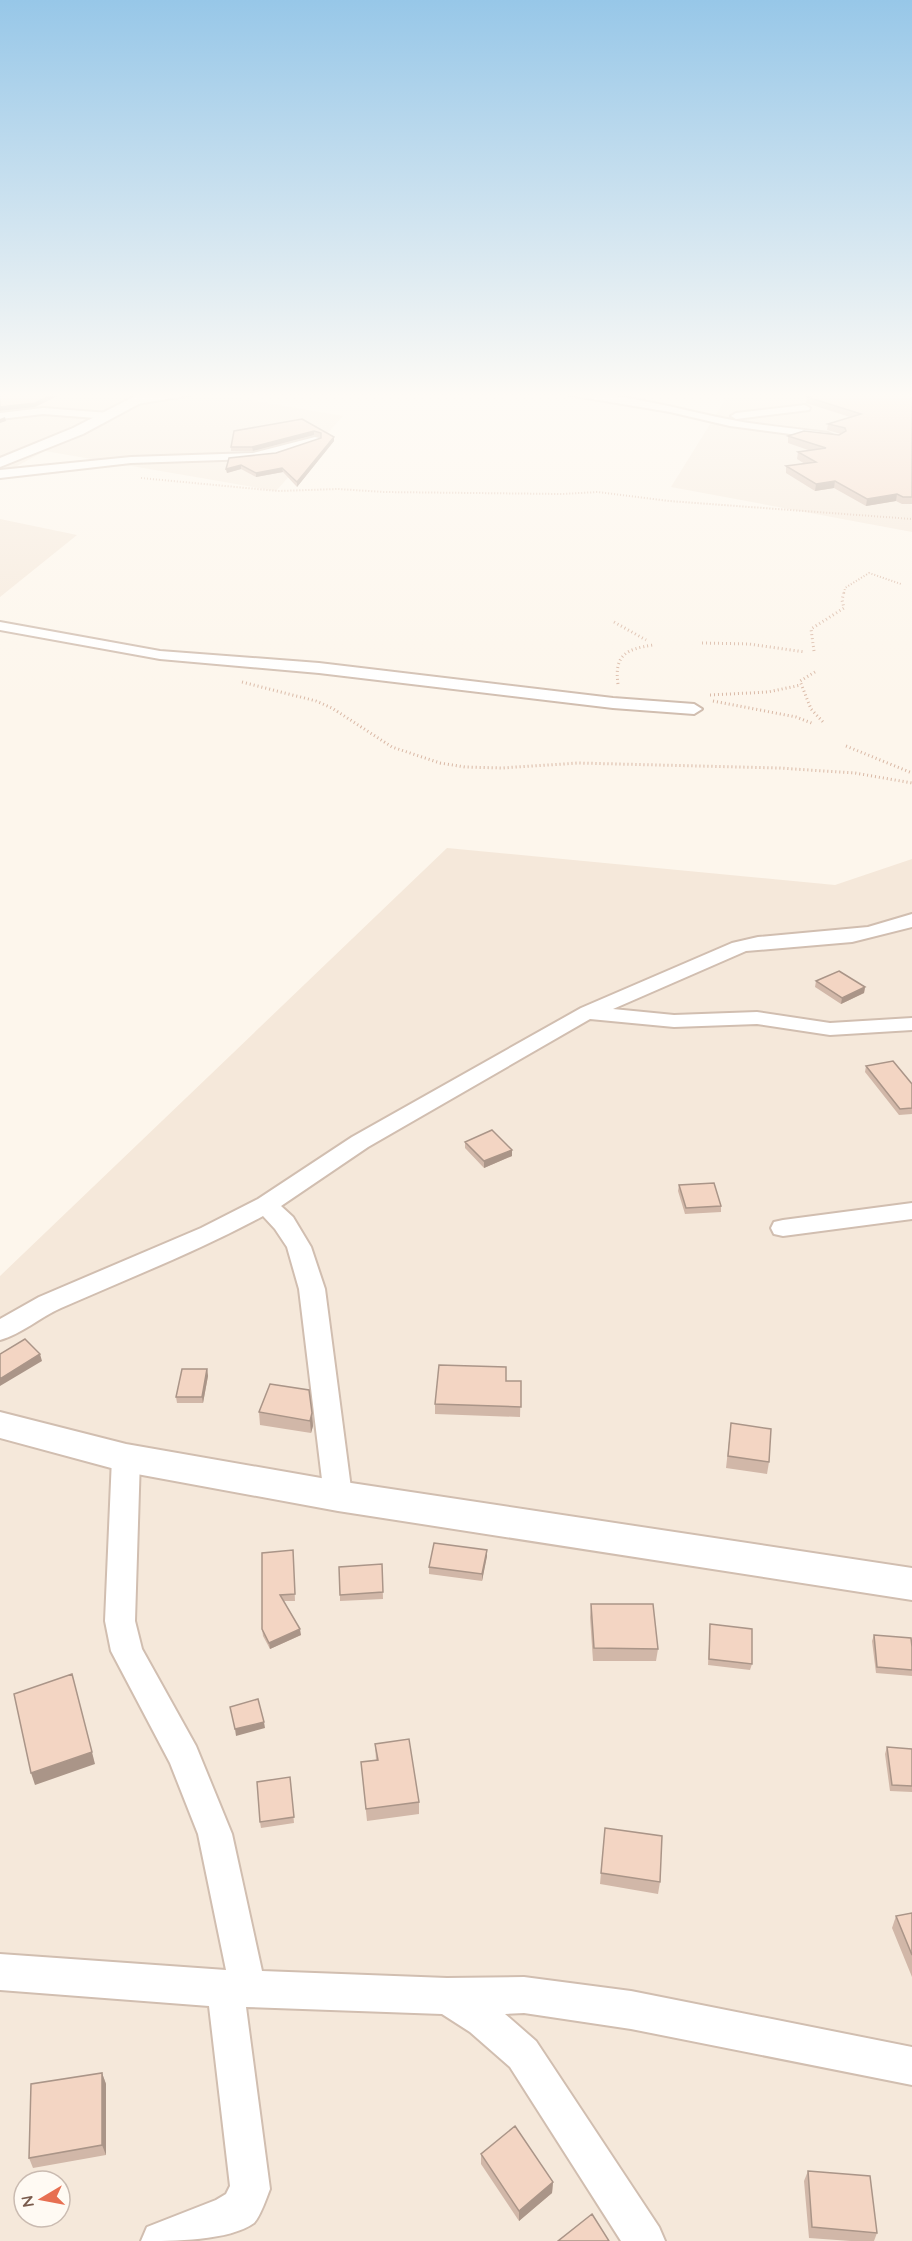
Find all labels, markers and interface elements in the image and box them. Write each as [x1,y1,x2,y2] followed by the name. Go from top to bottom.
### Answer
[12,2169,72,2229] north arrow
[16,2194,38,2209] text: N

